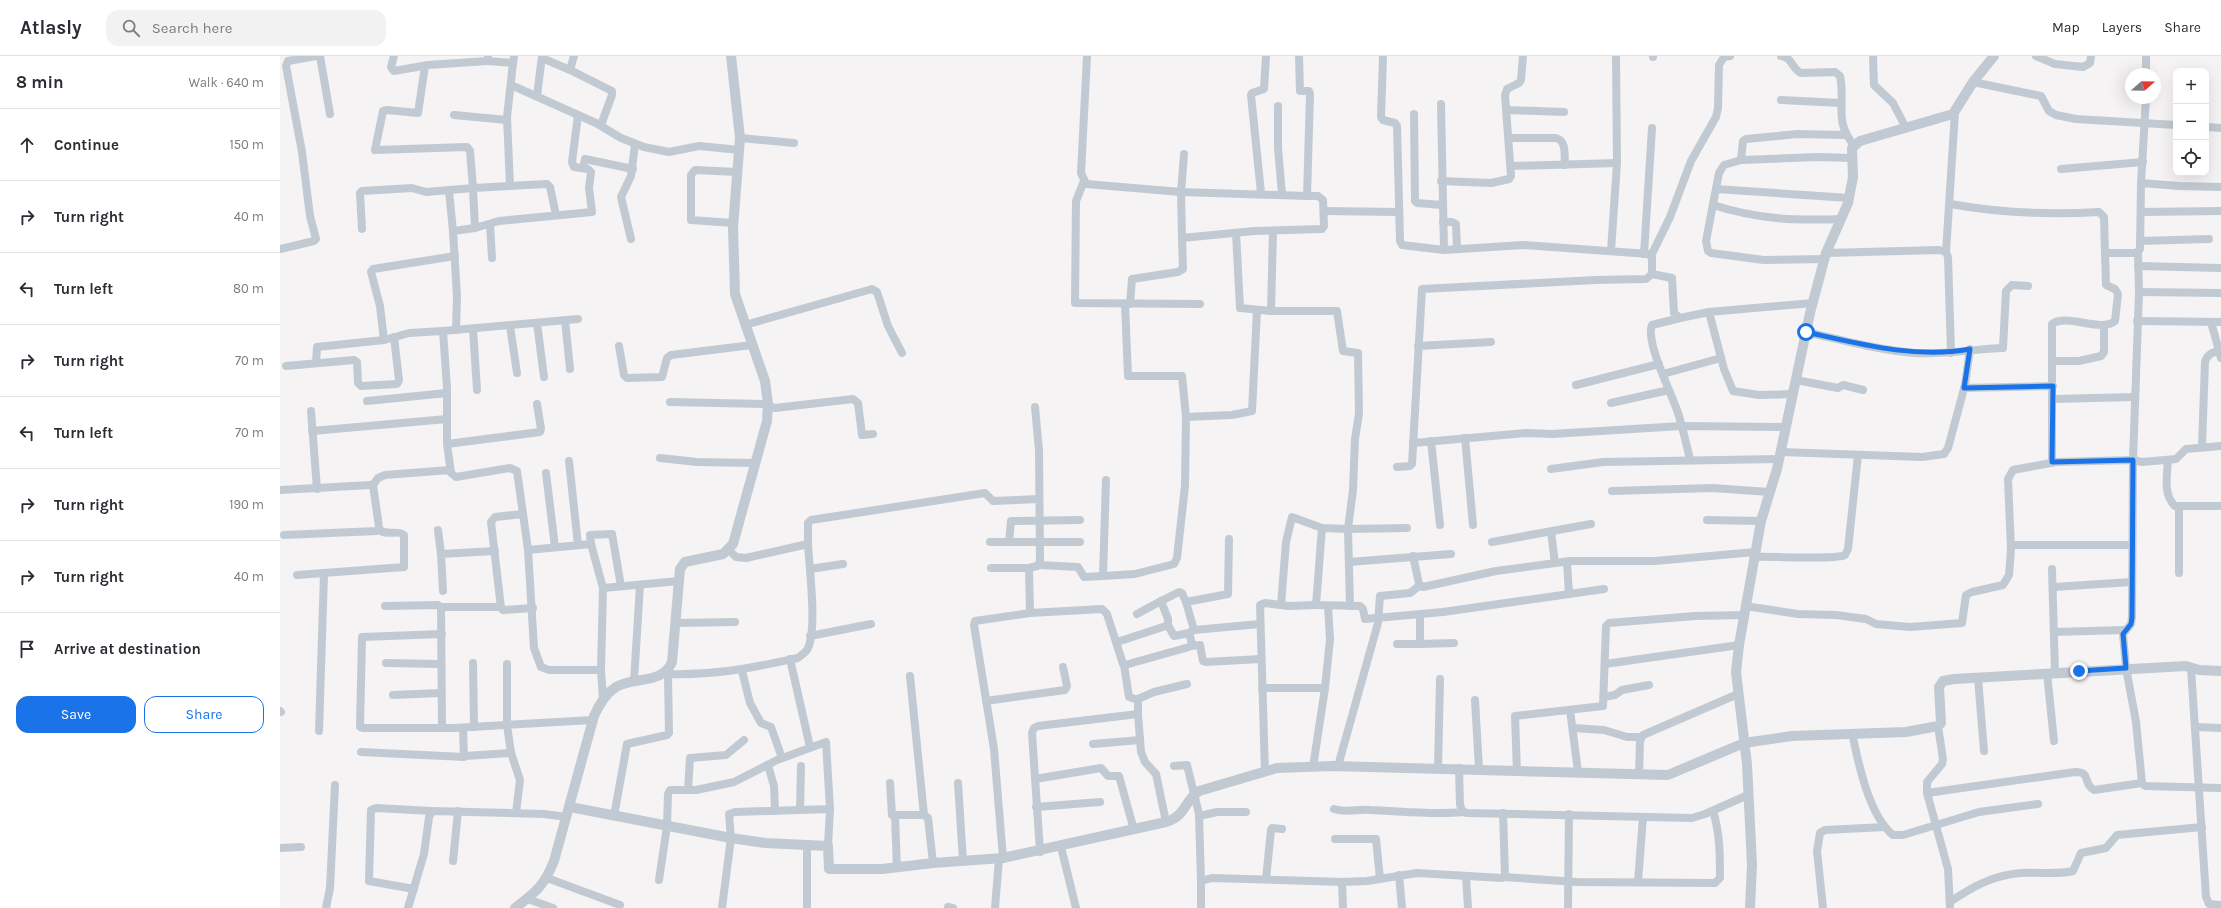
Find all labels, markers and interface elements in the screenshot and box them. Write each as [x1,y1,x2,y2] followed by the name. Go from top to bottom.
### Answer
[106,10,386,46] search box
[20,17,82,39] text: Atlasly
[120,17,142,39] icon: search
[152,19,232,37] text: Search here
[2052,19,2080,36] text: Map
[2102,19,2142,36] text: Layers
[2164,19,2201,36] text: Share
[2125,68,2161,104] north arrow
[2173,68,2209,176] map controls
[2173,68,2209,104] button: +
[16,72,64,92] text: 8 min
[189,75,264,90] text: Walk · 640 m
[2173,104,2209,140] button: −
[16,134,38,156] icon: ahead
[54,136,119,154] text: Continue
[229,137,264,152] text: 150 m
[2173,140,2209,176] button: locate
[16,206,38,228] icon: right
[54,208,124,226] text: Turn right
[234,209,264,224] text: 40 m
[16,278,38,300] icon: left
[54,280,113,298] text: Turn left
[233,281,264,296] text: 80 m
[1797,323,1815,341] route start
[16,350,38,372] icon: right
[54,352,124,370] text: Turn right
[235,353,264,368] text: 70 m
[16,422,38,444] icon: left
[54,424,113,442] text: Turn left
[235,425,264,440] text: 70 m
[16,494,38,516] icon: right
[54,496,124,514] text: Turn right
[229,497,264,512] text: 190 m
[16,566,38,588] icon: right
[54,568,124,586] text: Turn right
[234,569,264,584] text: 40 m
[16,638,38,660] icon: arrive
[54,640,201,658] text: Arrive at destination
[2070,662,2088,680] route end
[16,696,136,733] button: Save
[144,696,264,733] button: Share

